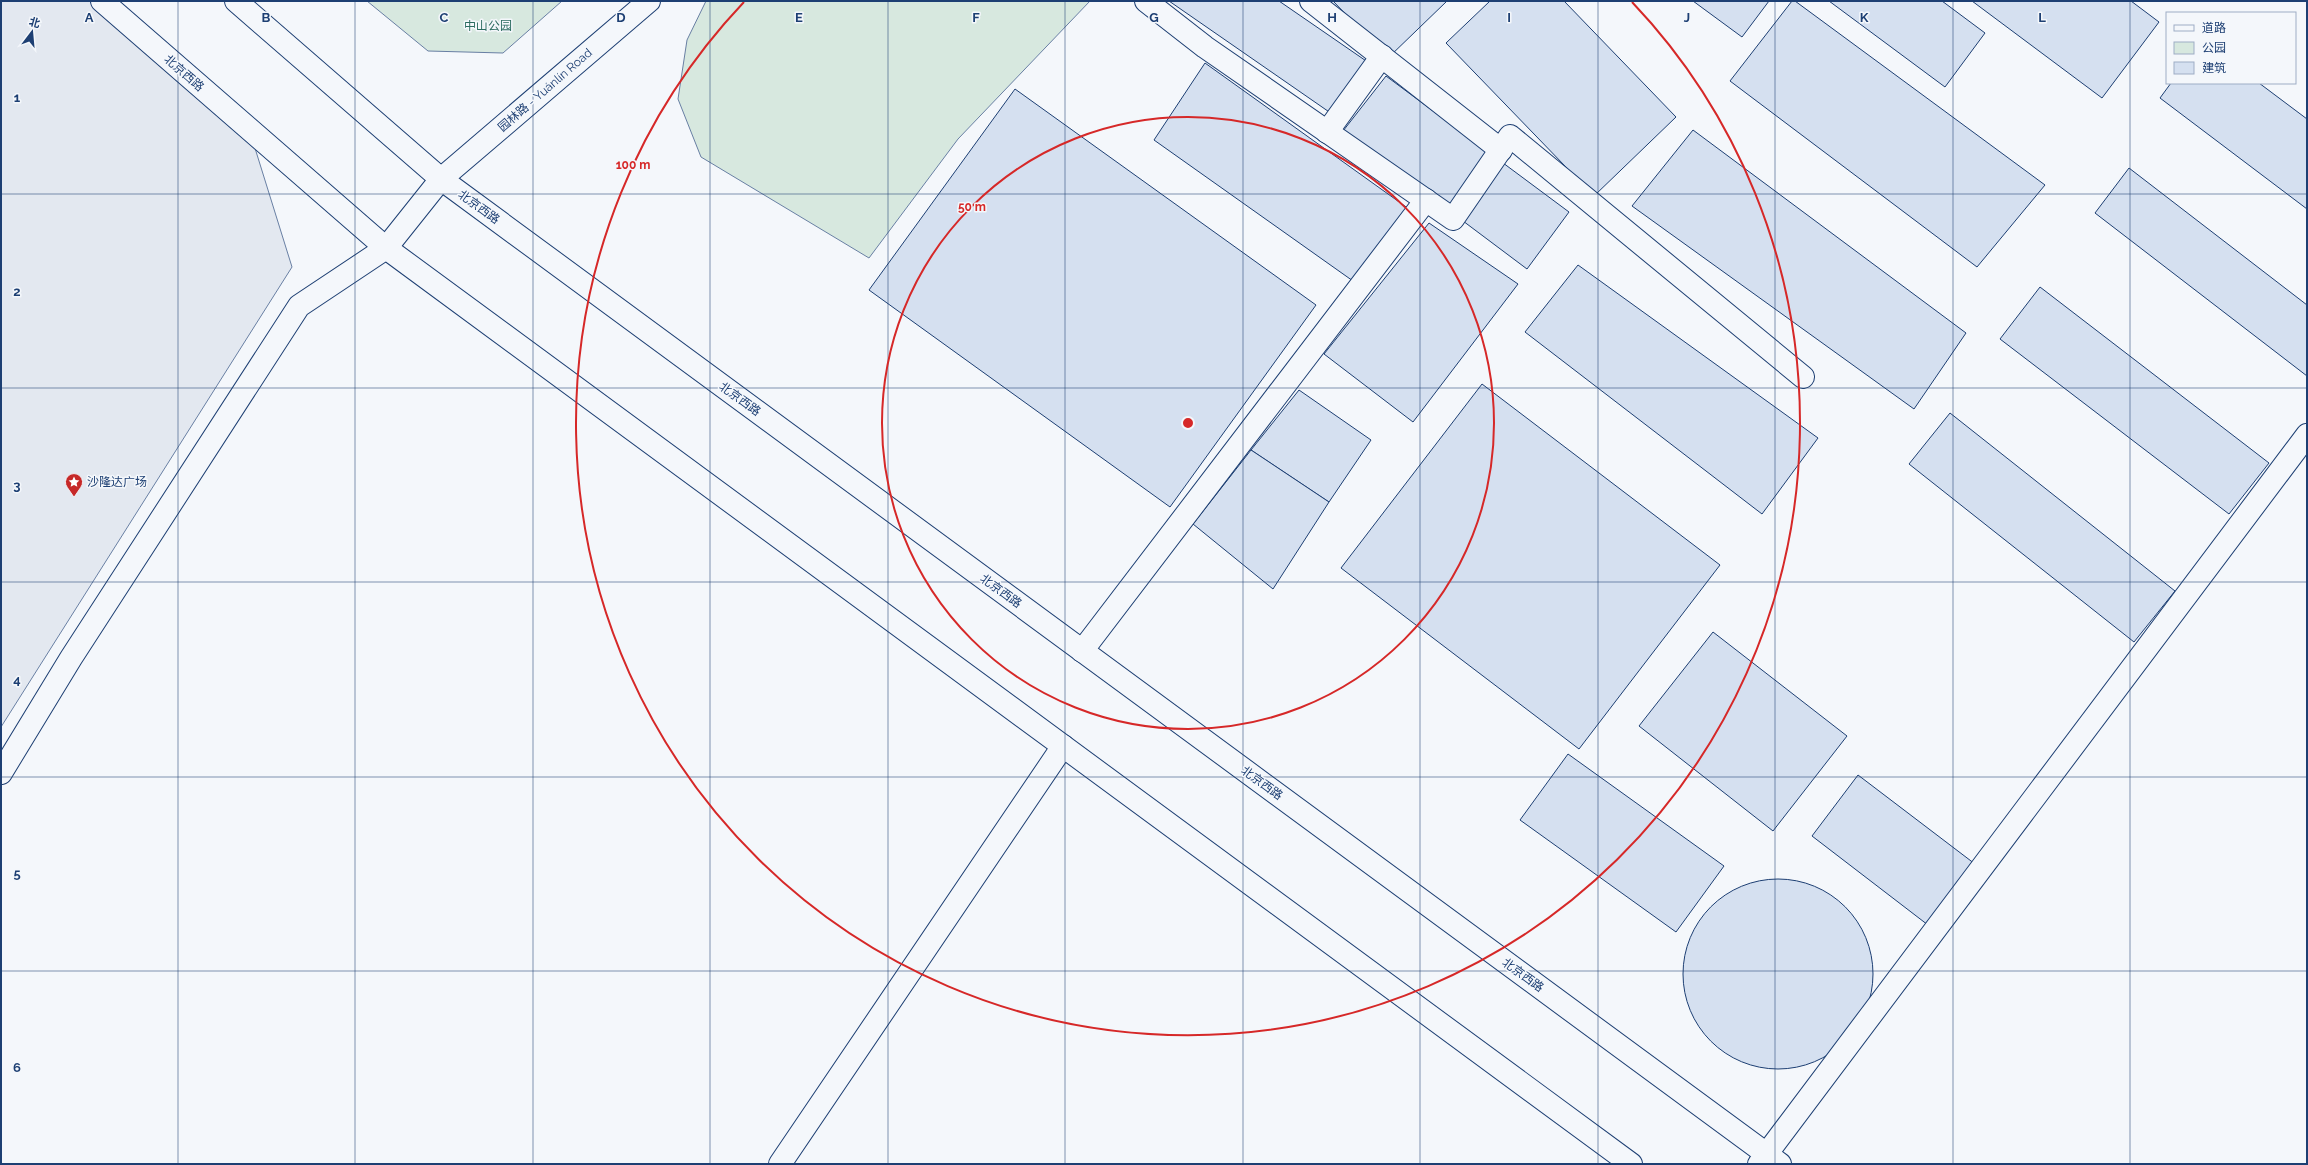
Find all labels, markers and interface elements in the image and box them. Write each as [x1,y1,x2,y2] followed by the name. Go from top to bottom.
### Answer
[85,10,94,25] text: A
[262,10,271,25] text: B
[440,10,449,25] text: C
[616,10,626,25] text: D
[795,10,803,25] text: E
[972,10,980,25] text: F
[1149,10,1159,25] text: G
[1327,10,1337,25] text: H
[1507,10,1511,25] text: I
[1684,10,1690,25] text: J
[1860,10,1869,25] text: K
[2038,10,2046,25] text: L
[12,12,52,52] north arrow
[2166,12,2296,84] legend
[28,15,42,31] text: 北
[464,19,512,33] park label: 中山公园
[2202,21,2226,35] text: 道路
[2202,41,2226,55] text: 公园
[495,45,595,135] street label: 园林路 - Yuánlín Road
[161,52,207,94] street label: 北京西路
[2202,61,2226,75] text: 建筑
[14,90,21,105] text: 1
[616,158,650,172] text: 100 m
[455,187,503,227] street label: 北京西路
[958,200,986,214] text: 50 m
[13,284,21,299] text: 2
[716,379,764,419] street label: 北京西路
[1181,416,1195,430] centre of rings
[64,472,84,497] place icon: 沙隆达广场
[87,475,147,489] place label: 沙隆达广场
[13,478,21,493] text: 3
[977,571,1025,611] street label: 北京西路
[13,672,21,687] text: 4
[1238,763,1286,803] street label: 北京西路
[13,866,21,881] text: 5
[1499,955,1547,995] street label: 北京西路
[13,1060,21,1075] text: 6

